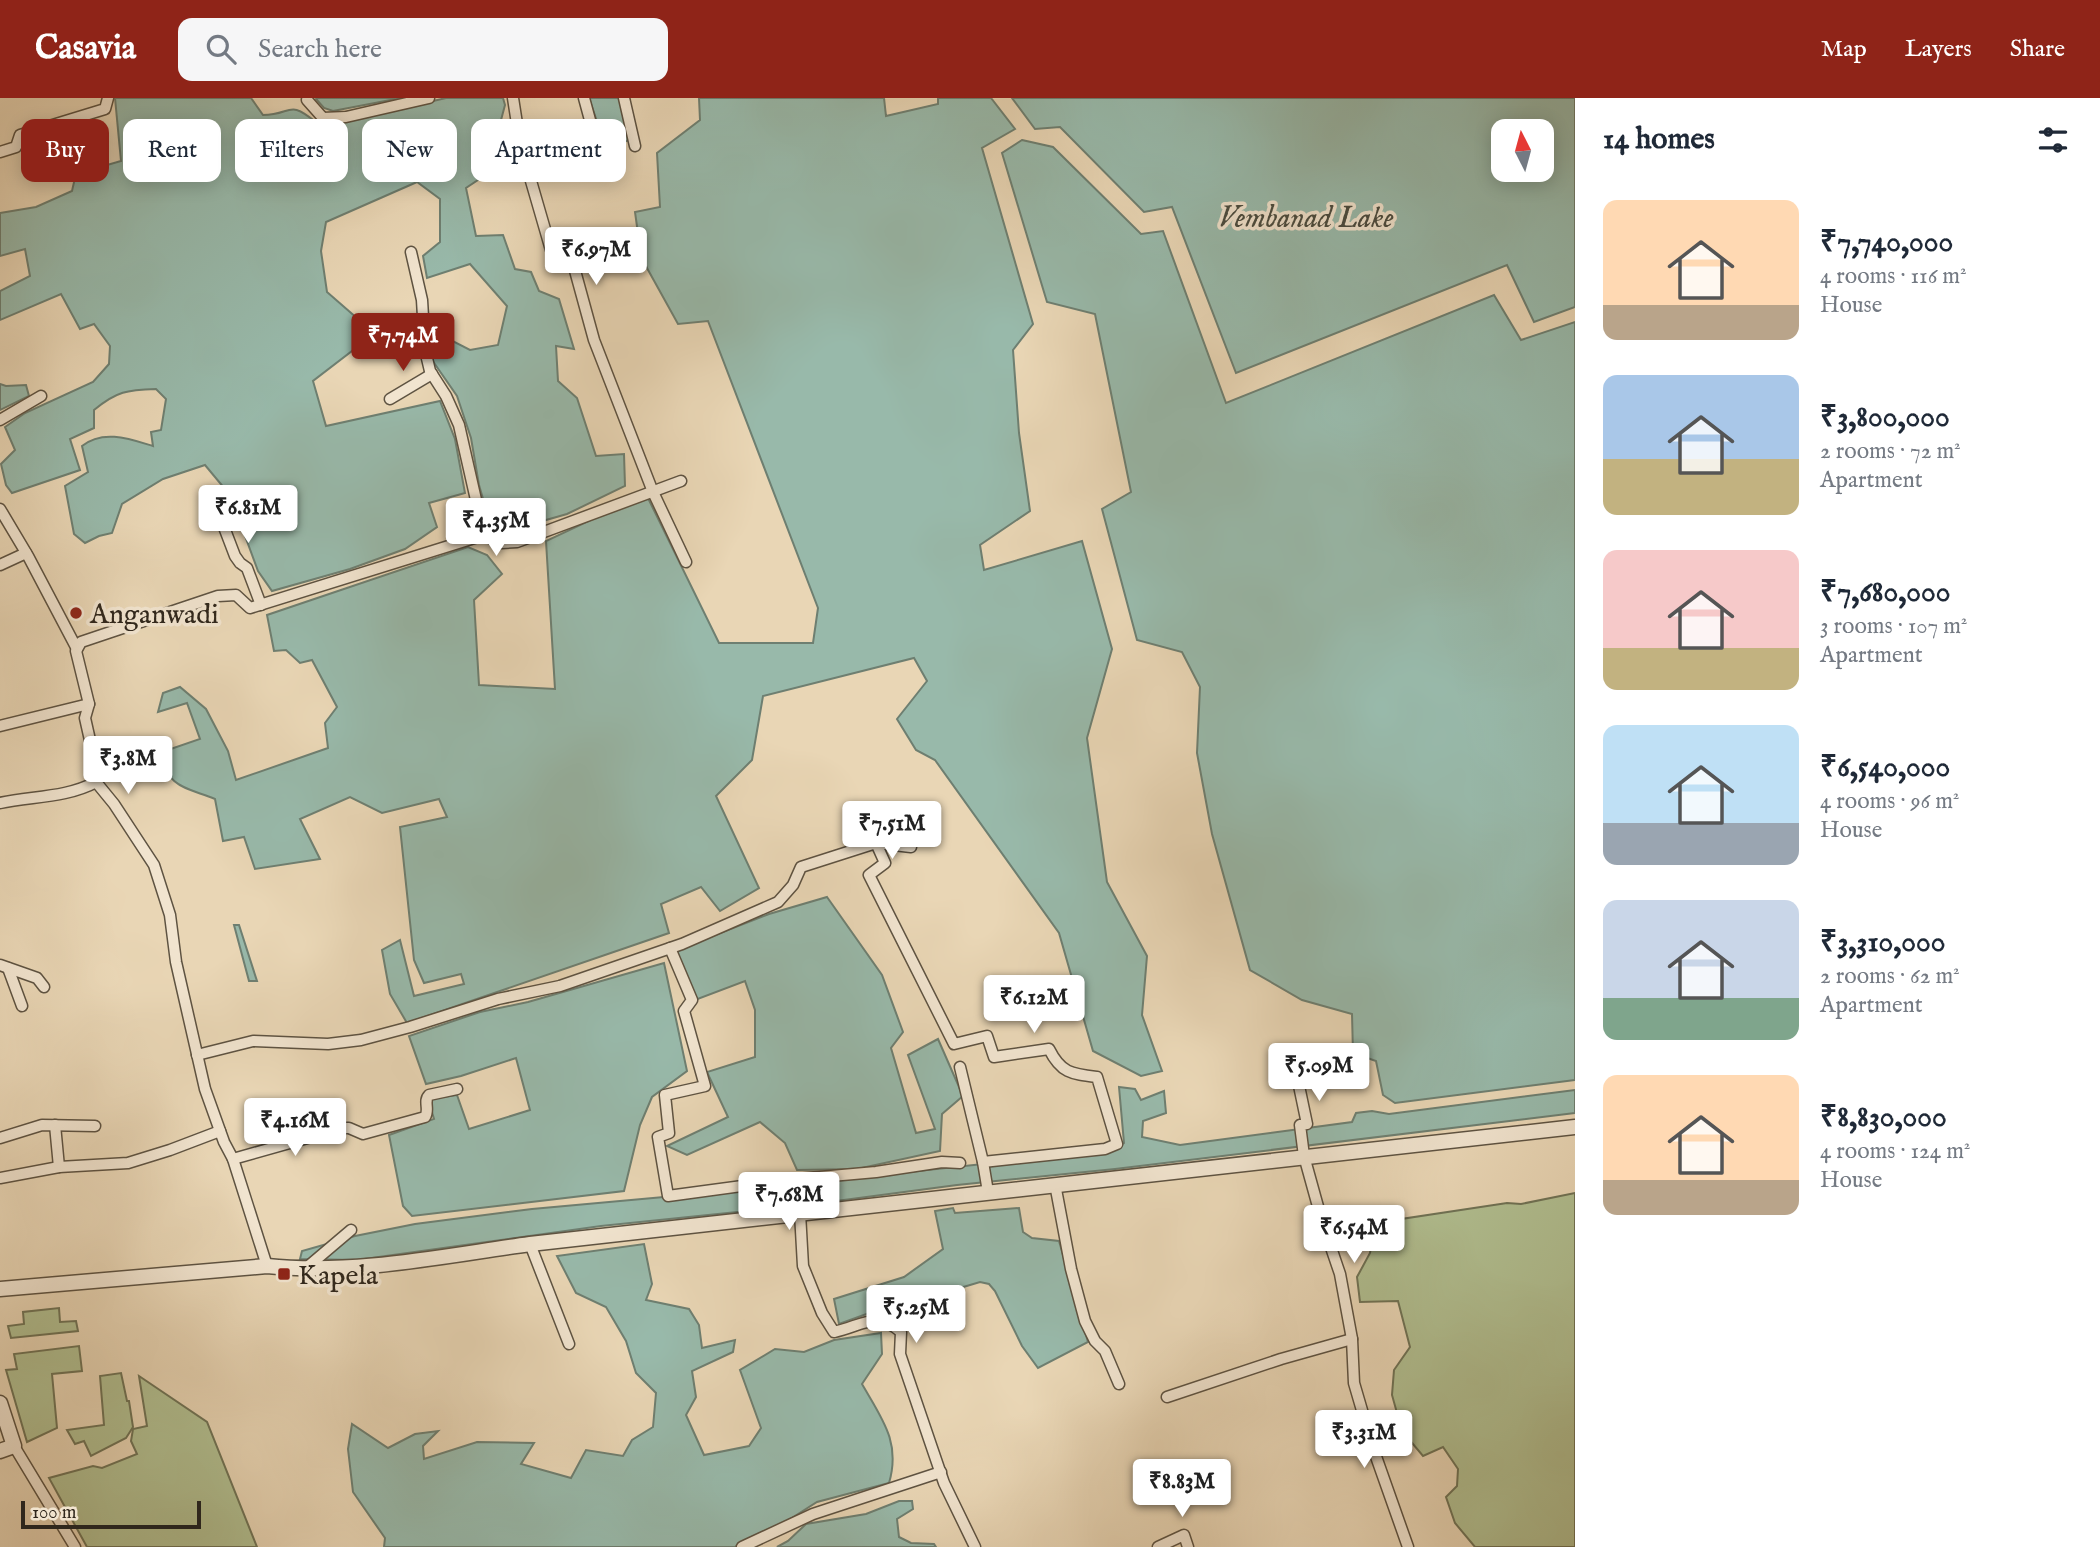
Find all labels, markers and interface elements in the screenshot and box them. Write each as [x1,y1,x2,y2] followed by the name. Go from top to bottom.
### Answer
[178,18,668,81] search box
[35,28,136,70] text: Casavia
[202,30,240,68] icon: search
[258,33,382,66] text: Search here
[1821,34,1867,65] text: Map
[1905,34,1972,65] text: Layers
[2010,34,2065,65] text: Share
[21,119,109,182] chip: Buy
[123,119,221,182] chip: Rent
[235,119,348,182] chip: Filters
[362,119,457,182] chip: New
[471,119,626,182] chip: Apartment
[1491,119,1554,182] north arrow
[1491,119,1554,182] map controls
[1603,121,1715,159] text: 14 homes
[2034,121,2072,159] icon: filters
[1219,200,1393,238] water label: Vembanad Lake
[1820,224,1953,262] text: ₹7,740,000
[539,228,653,287] pin: ₹6.97M
[1659,228,1743,312] icon: home
[561,235,631,264] text: ₹6.97M
[1820,262,1967,291] text: 4 rooms · 116 m²
[1820,291,1882,320] text: House
[346,314,460,373] pin: ₹7.74M
[367,321,439,350] text: ₹7.74M
[1820,399,1950,437] text: ₹3,800,000
[1659,403,1743,487] icon: home
[1820,437,1961,466] text: 2 rooms · 72 m²
[1820,466,1923,495] text: Apartment
[191,486,305,545] pin: ₹6.81M
[214,493,282,522] text: ₹6.81M
[439,498,553,558] pin: ₹4.35M
[462,506,530,535] text: ₹4.35M
[1820,574,1951,612] text: ₹7,680,000
[1659,578,1743,662] icon: home
[89,598,219,633] place label: Anganwadi
[68,605,84,621] marker: Anganwadi
[1820,612,1968,641] text: 3 rooms · 107 m²
[1820,641,1923,670] text: Apartment
[79,736,177,796] pin: ₹3.8M
[99,744,157,773] text: ₹3.8M
[1820,749,1950,787] text: ₹6,540,000
[1659,753,1743,837] icon: home
[1820,787,1959,816] text: 4 rooms · 96 m²
[835,802,949,861] pin: ₹7.51M
[858,809,926,838] text: ₹7.51M
[1820,816,1882,845] text: House
[1820,924,1946,962] text: ₹3,310,000
[1659,928,1743,1012] icon: home
[1820,962,1960,991] text: 2 rooms · 62 m²
[977,976,1091,1035] pin: ₹6.12M
[1000,983,1068,1012] text: ₹6.12M
[1820,991,1923,1020] text: Apartment
[1262,1044,1376,1103] pin: ₹5.09M
[1284,1051,1354,1080] text: ₹5.09M
[238,1098,352,1158] pin: ₹4.16M
[1820,1099,1947,1137] text: ₹8,830,000
[1659,1103,1743,1187] icon: home
[260,1106,330,1135] text: ₹4.16M
[1820,1137,1970,1166] text: 4 rooms · 124 m²
[1820,1166,1882,1195] text: House
[732,1172,846,1232] pin: ₹7.68M
[754,1180,824,1209] text: ₹7.68M
[1297,1206,1411,1265] pin: ₹6.54M
[1320,1213,1388,1242] text: ₹6.54M
[298,1259,379,1294] place label: Kapela
[276,1266,292,1282] marker: Kapela
[859,1286,973,1345] pin: ₹5.25M
[882,1293,950,1322] text: ₹5.25M
[1307,1410,1421,1470] pin: ₹3.31M
[1331,1418,1397,1447] text: ₹3.31M
[1125,1460,1239,1519] pin: ₹8.83M
[1149,1467,1215,1496] text: ₹8.83M
[21,1498,201,1530] scale bar
[32,1501,76,1525] text: 100 m

